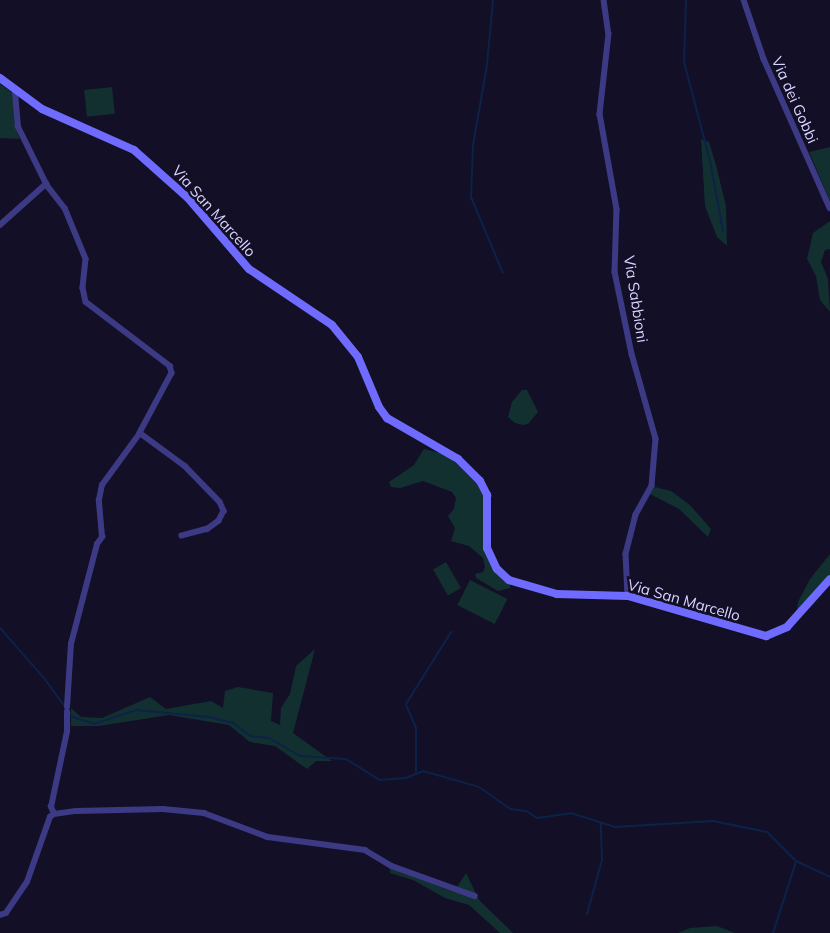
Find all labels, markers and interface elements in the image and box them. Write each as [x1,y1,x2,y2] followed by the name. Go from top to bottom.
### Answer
[768,54,822,146] street label: Via dei Gobbi
[168,162,260,260] street label: Via San Marcello
[620,254,652,344] street label: Via Sabbioni
[626,575,742,625] street label: Via San Marcello

